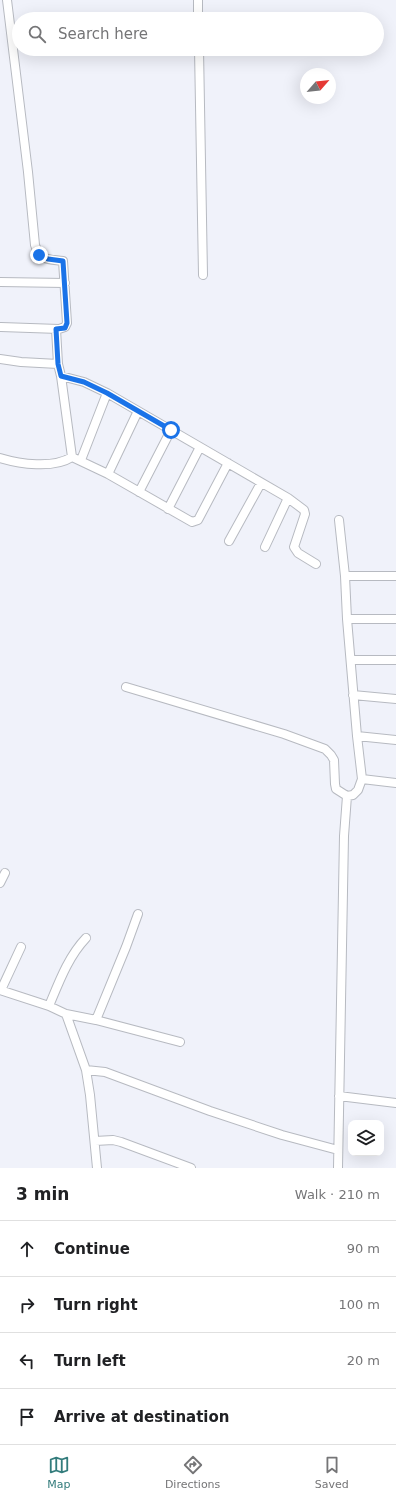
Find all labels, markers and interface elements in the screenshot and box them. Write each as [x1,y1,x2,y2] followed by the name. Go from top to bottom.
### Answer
[12,12,384,56] search box
[26,23,48,45] icon: search
[58,25,148,43] text: Search here
[300,68,336,104] north arrow
[30,246,48,264] route end
[162,421,180,439] route start
[348,1120,384,1156] map controls
[348,1120,384,1156] button: layers
[16,1184,69,1204] text: 3 min
[295,1187,380,1202] text: Walk · 210 m
[16,1238,38,1260] icon: ahead
[54,1240,130,1258] text: Continue
[347,1241,380,1256] text: 90 m
[16,1294,38,1316] icon: right
[54,1296,138,1314] text: Turn right
[338,1297,380,1312] text: 100 m
[16,1350,38,1372] icon: left
[54,1352,126,1370] text: Turn left
[347,1353,380,1368] text: 20 m
[16,1406,38,1428] icon: arrive
[54,1408,229,1426] text: Arrive at destination
[47,1454,70,1491] tab: Map
[165,1454,220,1491] tab: Directions
[315,1454,349,1491] tab: Saved

